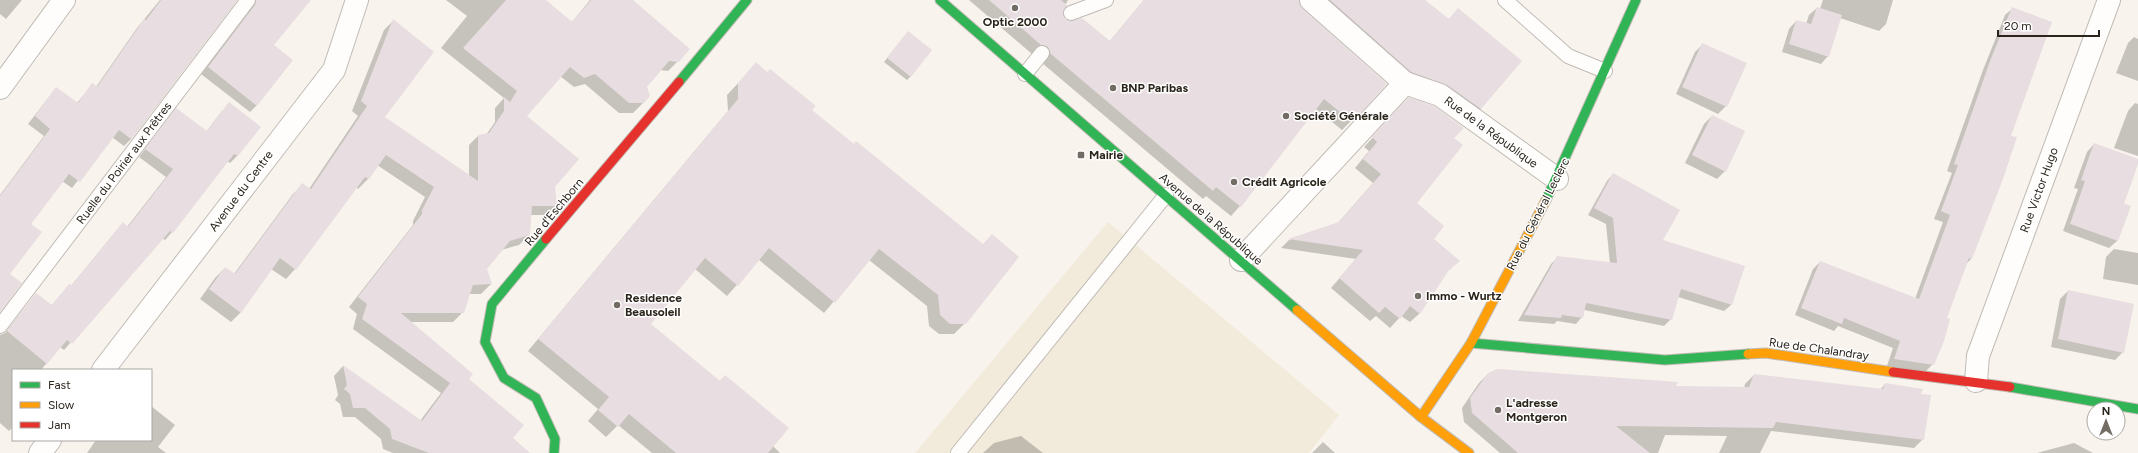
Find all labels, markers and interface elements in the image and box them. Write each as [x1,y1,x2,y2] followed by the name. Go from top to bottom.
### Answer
[1010,3,1020,13] marker: Optic 2000
[1998,12,2099,38] scale bar
[983,15,1047,29] place label: Optic 2000
[2004,19,2032,33] text: 20 m
[1121,81,1188,95] place label: BNP Paribas
[1108,83,1118,93] marker: BNP Paribas
[1441,93,1541,171] street label: Rue de la République
[74,99,175,227] street label: Ruelle du Poirier aux Prêtres
[1294,109,1389,123] place label: Société Générale
[1281,111,1291,121] marker: Société Générale
[2017,146,2061,234] street label: Rue Victor Hugo
[206,148,276,234] street label: Avenue du Centre
[1089,148,1124,162] place label: Mairie
[1076,150,1086,160] marker: Mairie
[1504,155,1573,272] street label: Rue du Général Leclerc
[1156,170,1266,268] street label: Avenue de la République
[522,175,586,249] street label: Rue d'Eschborn
[1242,175,1327,189] place label: Crédit Agricole
[1229,177,1239,187] marker: Crédit Agricole
[1426,289,1502,303] place label: Immo - Wurtz
[625,291,682,319] place label: Residence Beausoleil
[1413,291,1423,301] marker: Immo - Wurtz
[612,300,622,310] marker: Residence Beausoleil
[1768,335,1870,363] street label: Rue de Chalandray
[12,369,152,441] legend
[48,378,71,392] text: Fast
[1506,396,1567,424] place label: L'adresse Montgeron
[48,398,75,412] text: Slow
[2086,401,2126,441] north arrow
[1493,405,1503,415] marker: L'adresse Montgeron
[2102,405,2110,418] text: N
[48,418,71,432] text: Jam

